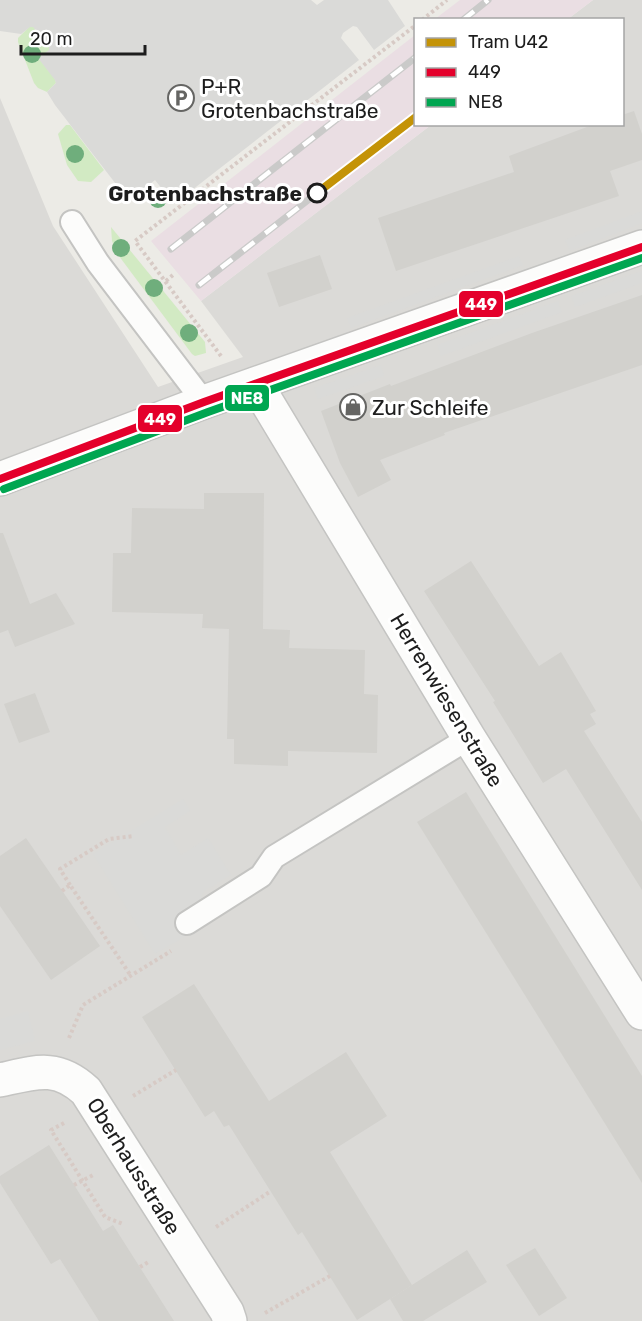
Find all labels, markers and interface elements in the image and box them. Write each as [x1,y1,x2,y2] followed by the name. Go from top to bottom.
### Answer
[21,18,146,56] scale bar
[414,18,624,126] legend
[30,28,72,50] text: 20 m
[468,31,548,53] text: Tram U42
[468,61,501,83] text: 449
[201,74,379,123] place label: P+R Grotenbachstraße
[166,83,196,113] parking icon: P+R Grotenbachstraße
[468,91,503,113] text: NE8
[108,181,302,206] place label: Grotenbachstraße
[307,183,327,203] marker: Grotenbachstraße
[458,290,504,318] line badge: 449
[465,295,497,314] text: 449
[224,384,270,412] line badge: NE8
[231,389,263,408] text: NE8
[338,392,368,422] shop icon: Zur Schleife
[372,395,489,420] place label: Zur Schleife
[137,404,183,433] line badge: 449
[144,410,176,429] text: 449
[385,609,509,791] street label: Herrenwiesenstraße
[82,1093,186,1239] street label: Oberhausstraße

